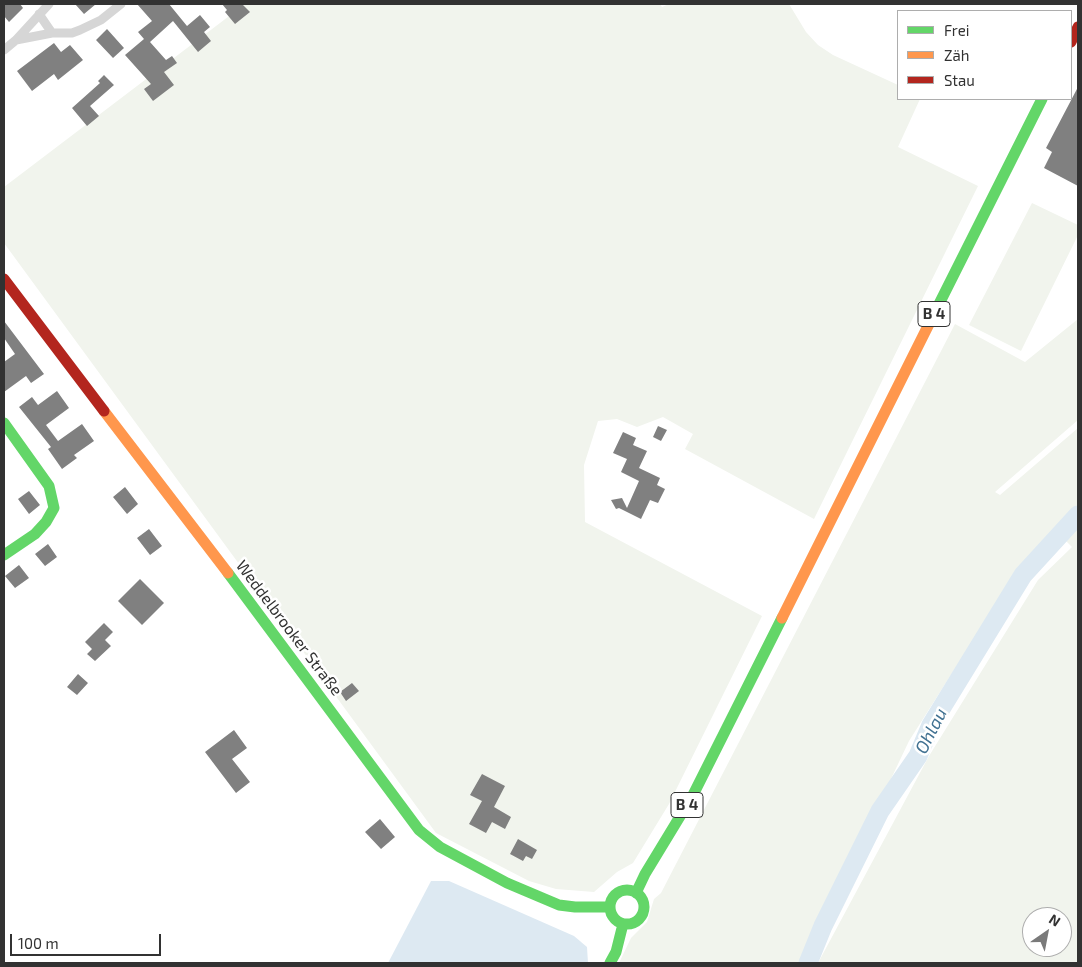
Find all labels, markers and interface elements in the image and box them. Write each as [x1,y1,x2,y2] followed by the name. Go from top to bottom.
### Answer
[897,10,1072,100] legend
[944,21,969,39] text: Frei
[944,46,969,64] text: Zäh
[944,71,975,89] text: Stau
[918,302,950,326] road number: B 4
[232,556,346,700] street label: Weddelbrooker Straße
[910,705,952,757] water label: Ohlau
[671,792,703,818] road number: B 4
[1022,907,1072,957] north arrow
[1046,910,1064,930] text: N
[12,924,164,956] scale bar
[18,934,59,952] text: 100 m

